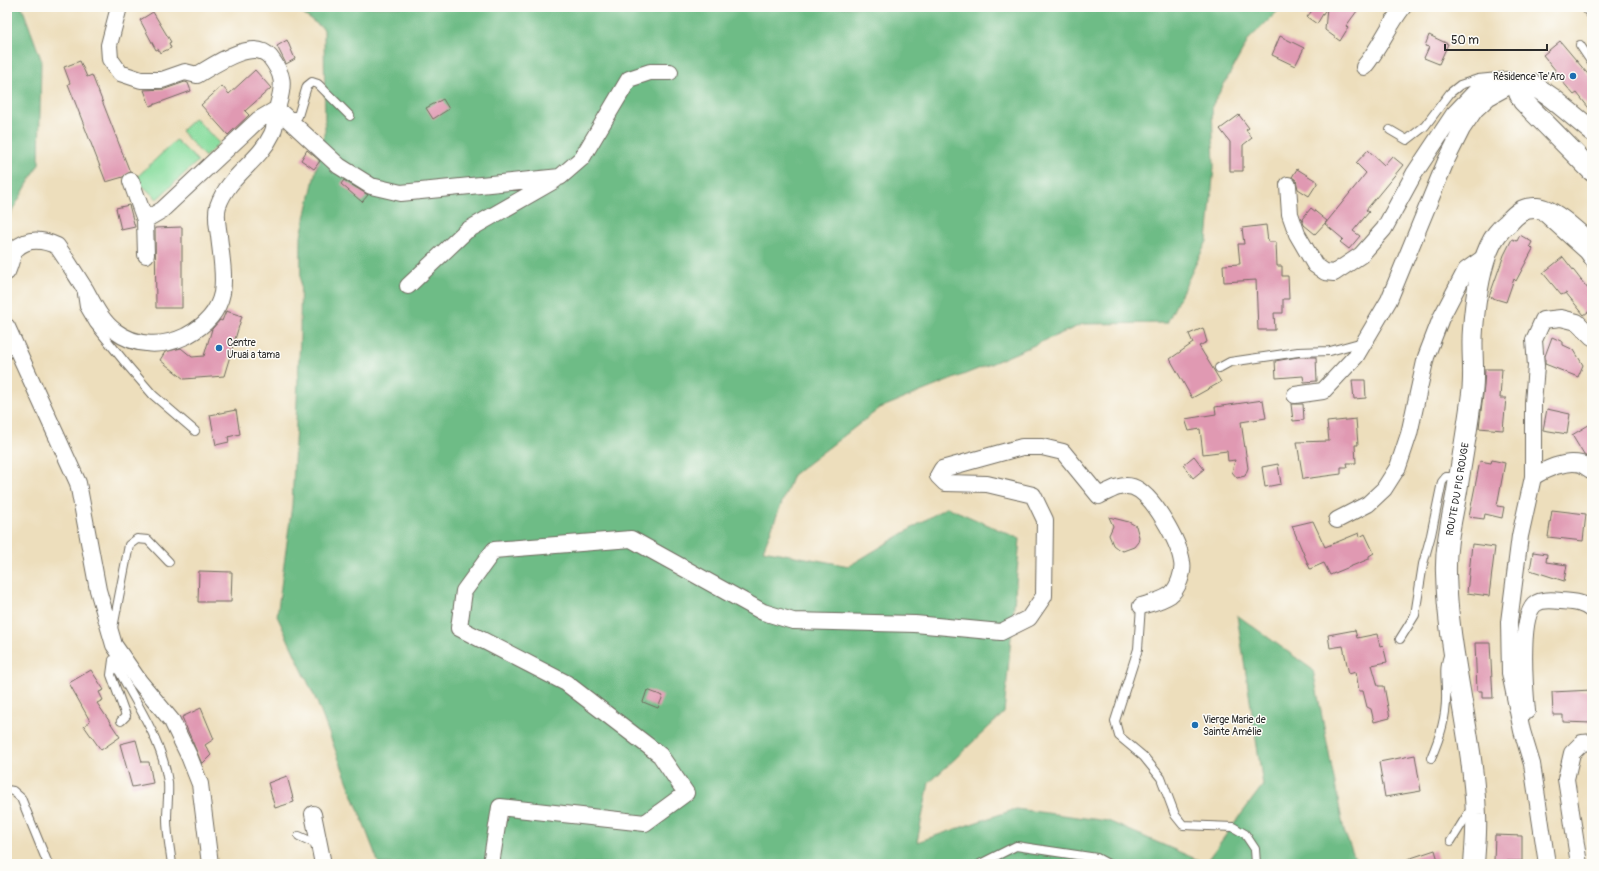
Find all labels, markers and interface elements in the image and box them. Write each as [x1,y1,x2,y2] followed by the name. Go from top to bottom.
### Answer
[1445,26,1547,52] scale bar
[1451,33,1479,48] text: 50 m
[1493,71,1566,83] place label: Résidence Te'Aro
[1568,71,1578,81] marker: Résidence Te'Aro
[227,337,280,361] place label: Centre Uruai a tama
[214,343,224,353] marker: Centre Uruai a tama
[1444,442,1472,536] street label: ROUTE DU PIC ROUGE
[1203,714,1266,738] place label: Vierge Marie de Sainte Amélie
[1190,720,1200,730] marker: Vierge Marie de Sainte Amélie

